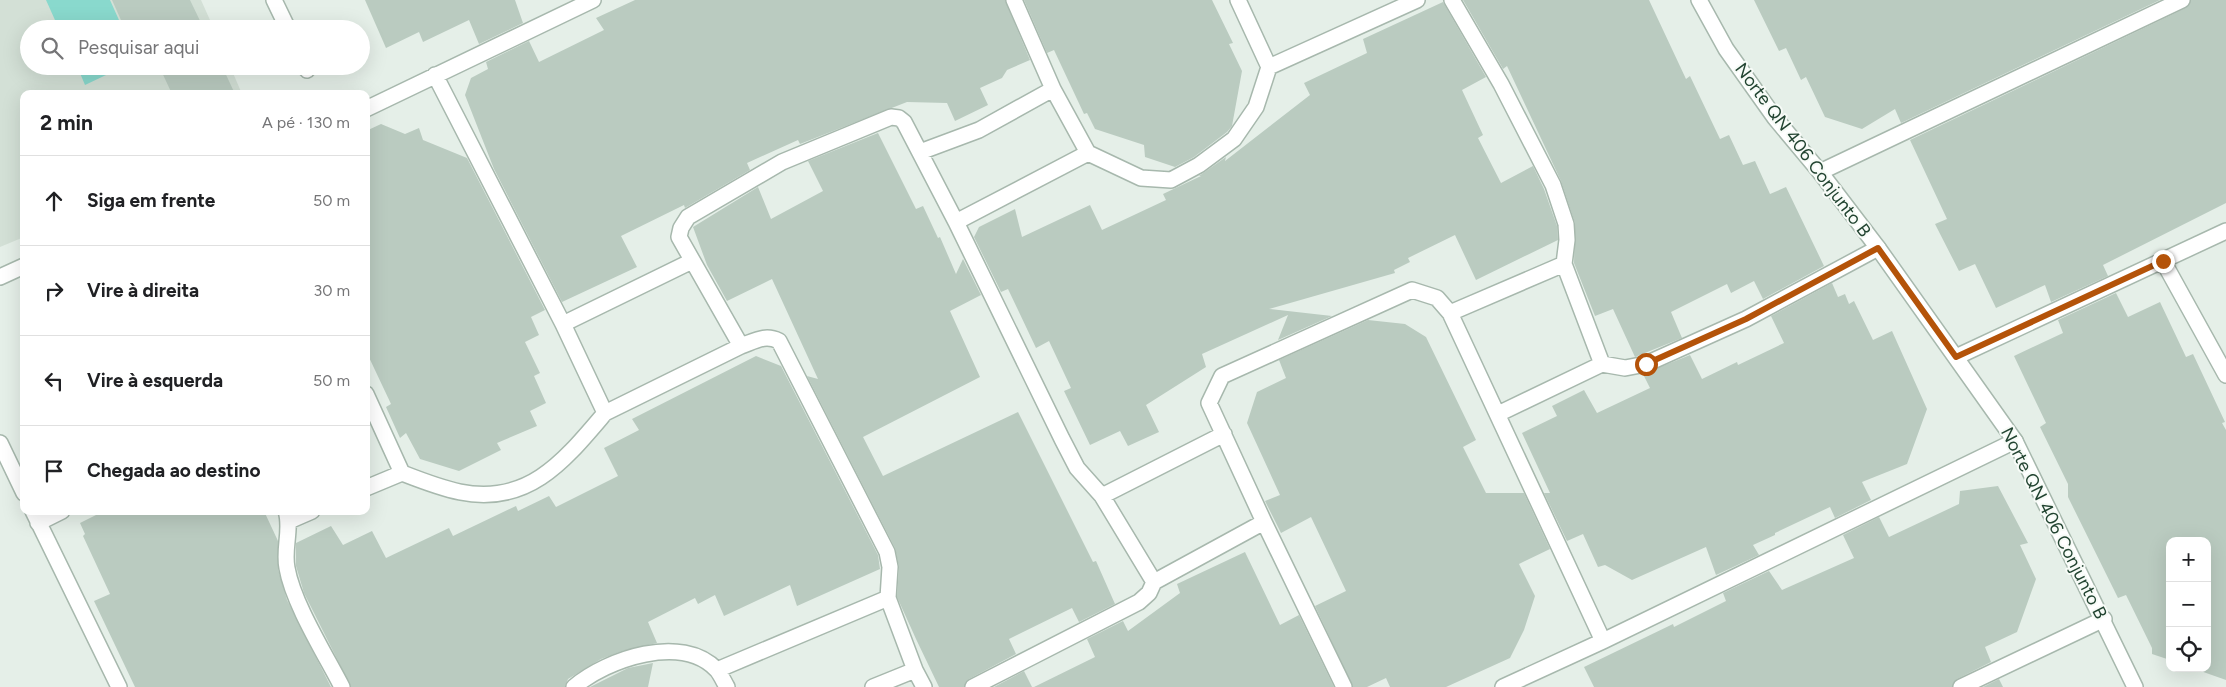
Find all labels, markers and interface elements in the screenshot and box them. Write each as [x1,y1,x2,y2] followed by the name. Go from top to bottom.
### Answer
[20,20,370,75] search box
[38,34,66,62] icon: search
[78,36,199,59] text: Pesquisar aqui
[1730,59,1876,241] street label: Norte QN 406 Conjunto B
[40,110,93,135] text: 2 min
[262,113,350,132] text: A pé · 130 m
[40,187,68,215] icon: ahead
[87,189,215,212] text: Siga em frente
[313,191,350,210] text: 50 m
[2152,250,2175,273] route end
[40,277,68,305] icon: right
[87,279,199,302] text: Vire à direita
[313,281,350,300] text: 30 m
[1635,353,1658,376] route start
[40,367,68,395] icon: left
[87,369,223,392] text: Vire à esquerda
[313,371,350,390] text: 50 m
[1996,423,2112,623] street label: Norte QN 406 Conjunto B
[40,457,68,485] icon: arrive
[87,459,260,482] text: Chegada ao destino
[2166,537,2211,672] map controls
[2166,537,2211,582] button: +
[2166,582,2211,627] button: −
[2166,627,2211,672] button: locate

